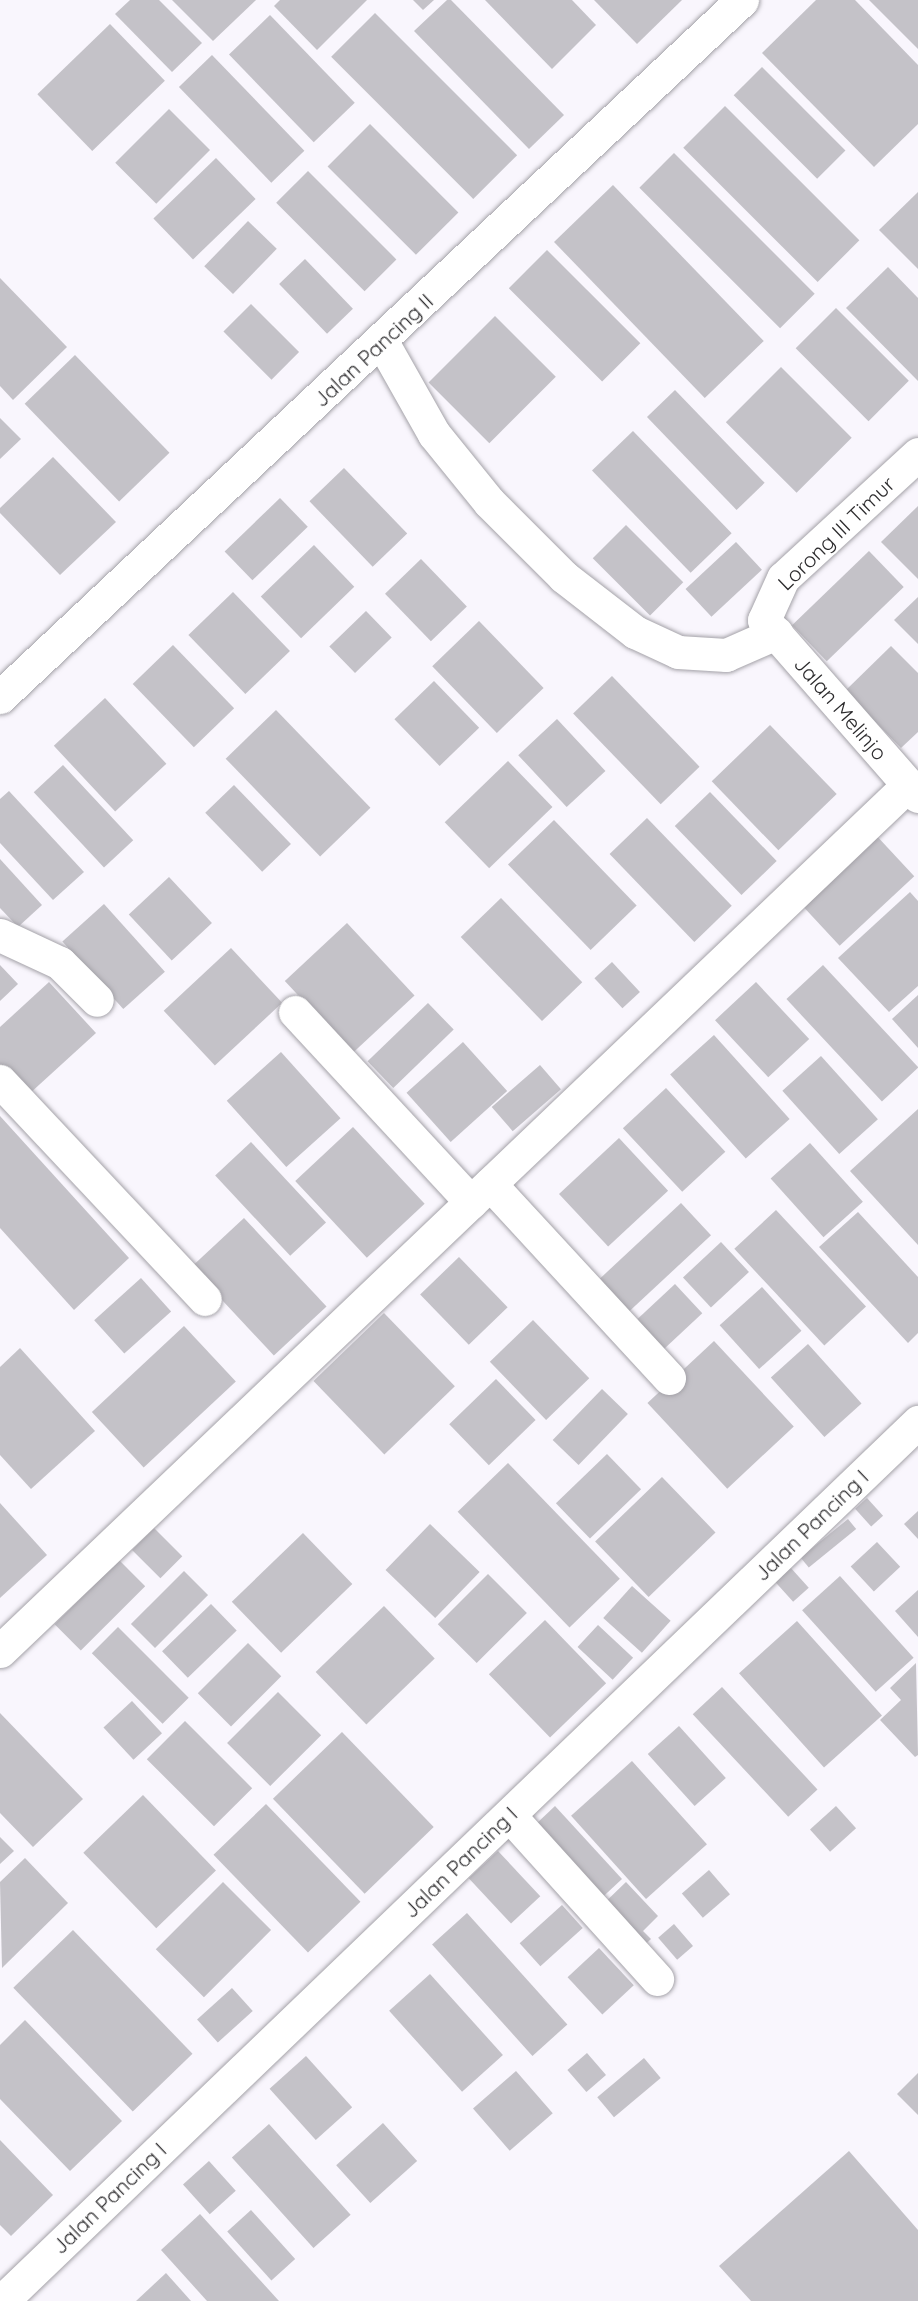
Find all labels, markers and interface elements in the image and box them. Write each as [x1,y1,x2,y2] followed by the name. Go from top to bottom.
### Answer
[308,288,438,412] street label: Jalan Pancing II
[772,471,900,595] street label: Lorong III Timur
[789,651,893,765] street label: Jalan Melinjo
[749,1464,873,1586] street label: Jalan Pancing I
[398,1801,522,1923] street label: Jalan Pancing I
[47,2137,171,2259] street label: Jalan Pancing I

